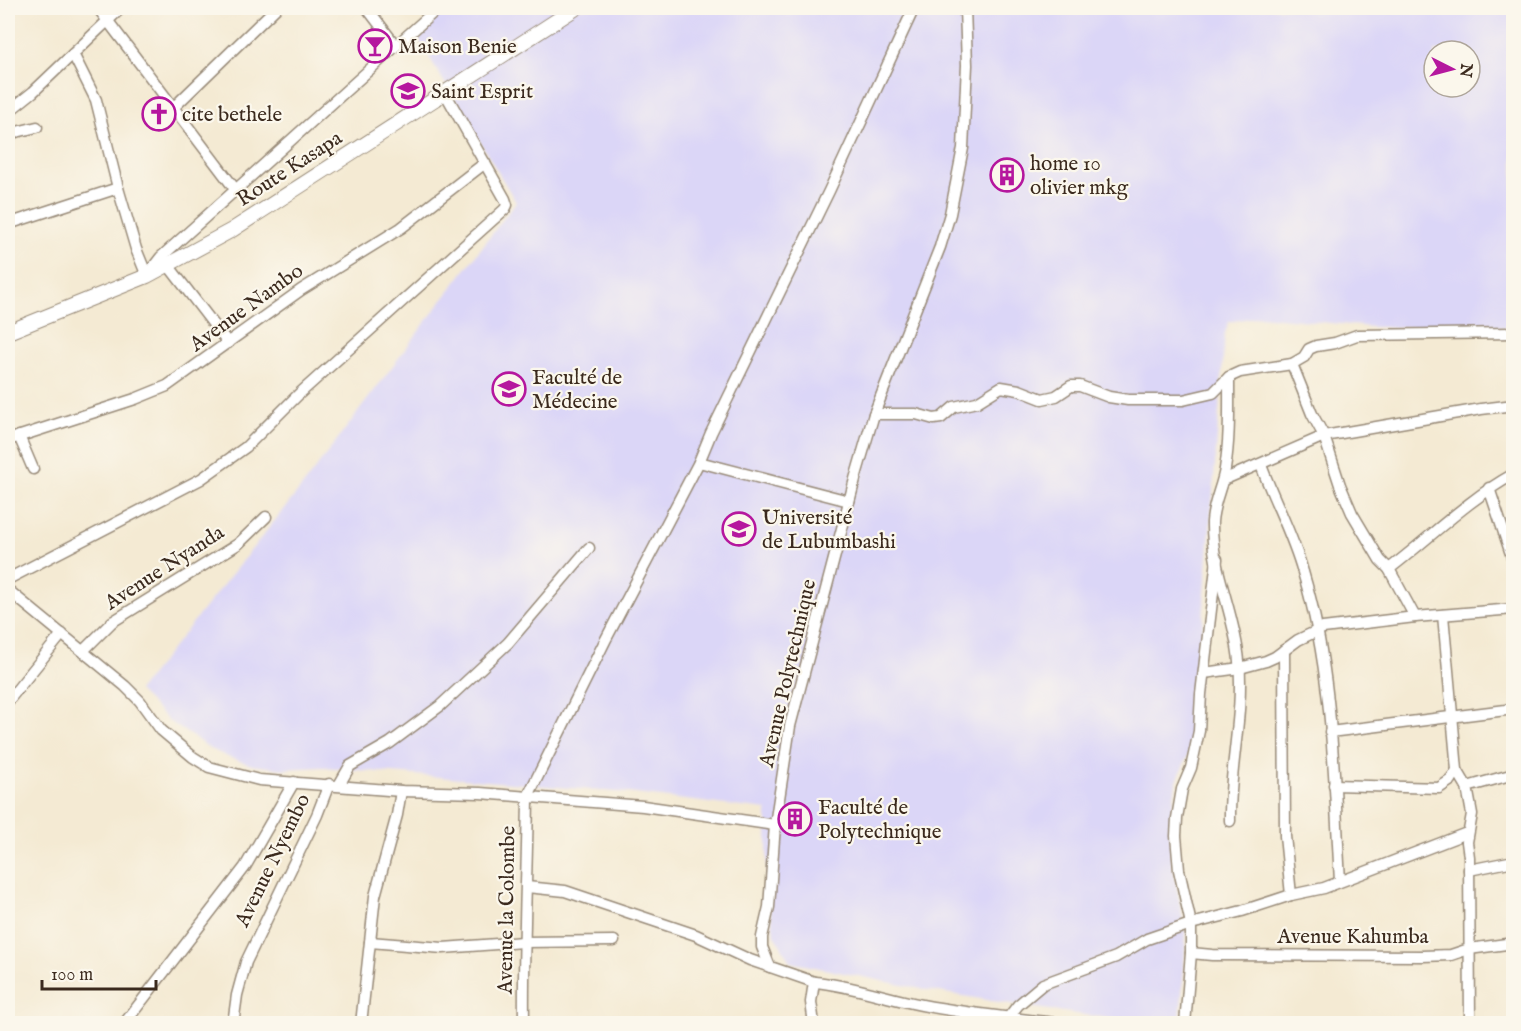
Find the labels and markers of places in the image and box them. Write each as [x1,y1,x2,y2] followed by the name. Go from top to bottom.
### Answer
[357,28,393,64] bar icon: Maison Benie
[398,34,517,61] place label: Maison Benie
[390,73,426,109] school or university icon: Saint Esprit
[431,79,533,106] place label: Saint Esprit
[141,96,177,132] church icon: cite bethele
[182,102,282,129] place label: cite bethele
[1030,151,1129,202] place label: home 10 olivier mkg
[989,157,1025,193] building icon: home 10 olivier mkg
[532,365,622,416] place label: Faculté de Médecine
[491,371,527,407] school or university icon: Faculté de Médecine
[762,505,896,556] place label: Université de Lubumbashi
[721,511,757,547] school or university icon: Université de Lubumbashi
[818,795,942,846] place label: Faculté de Polytechnique
[777,801,813,837] building icon: Faculté de Polytechnique

